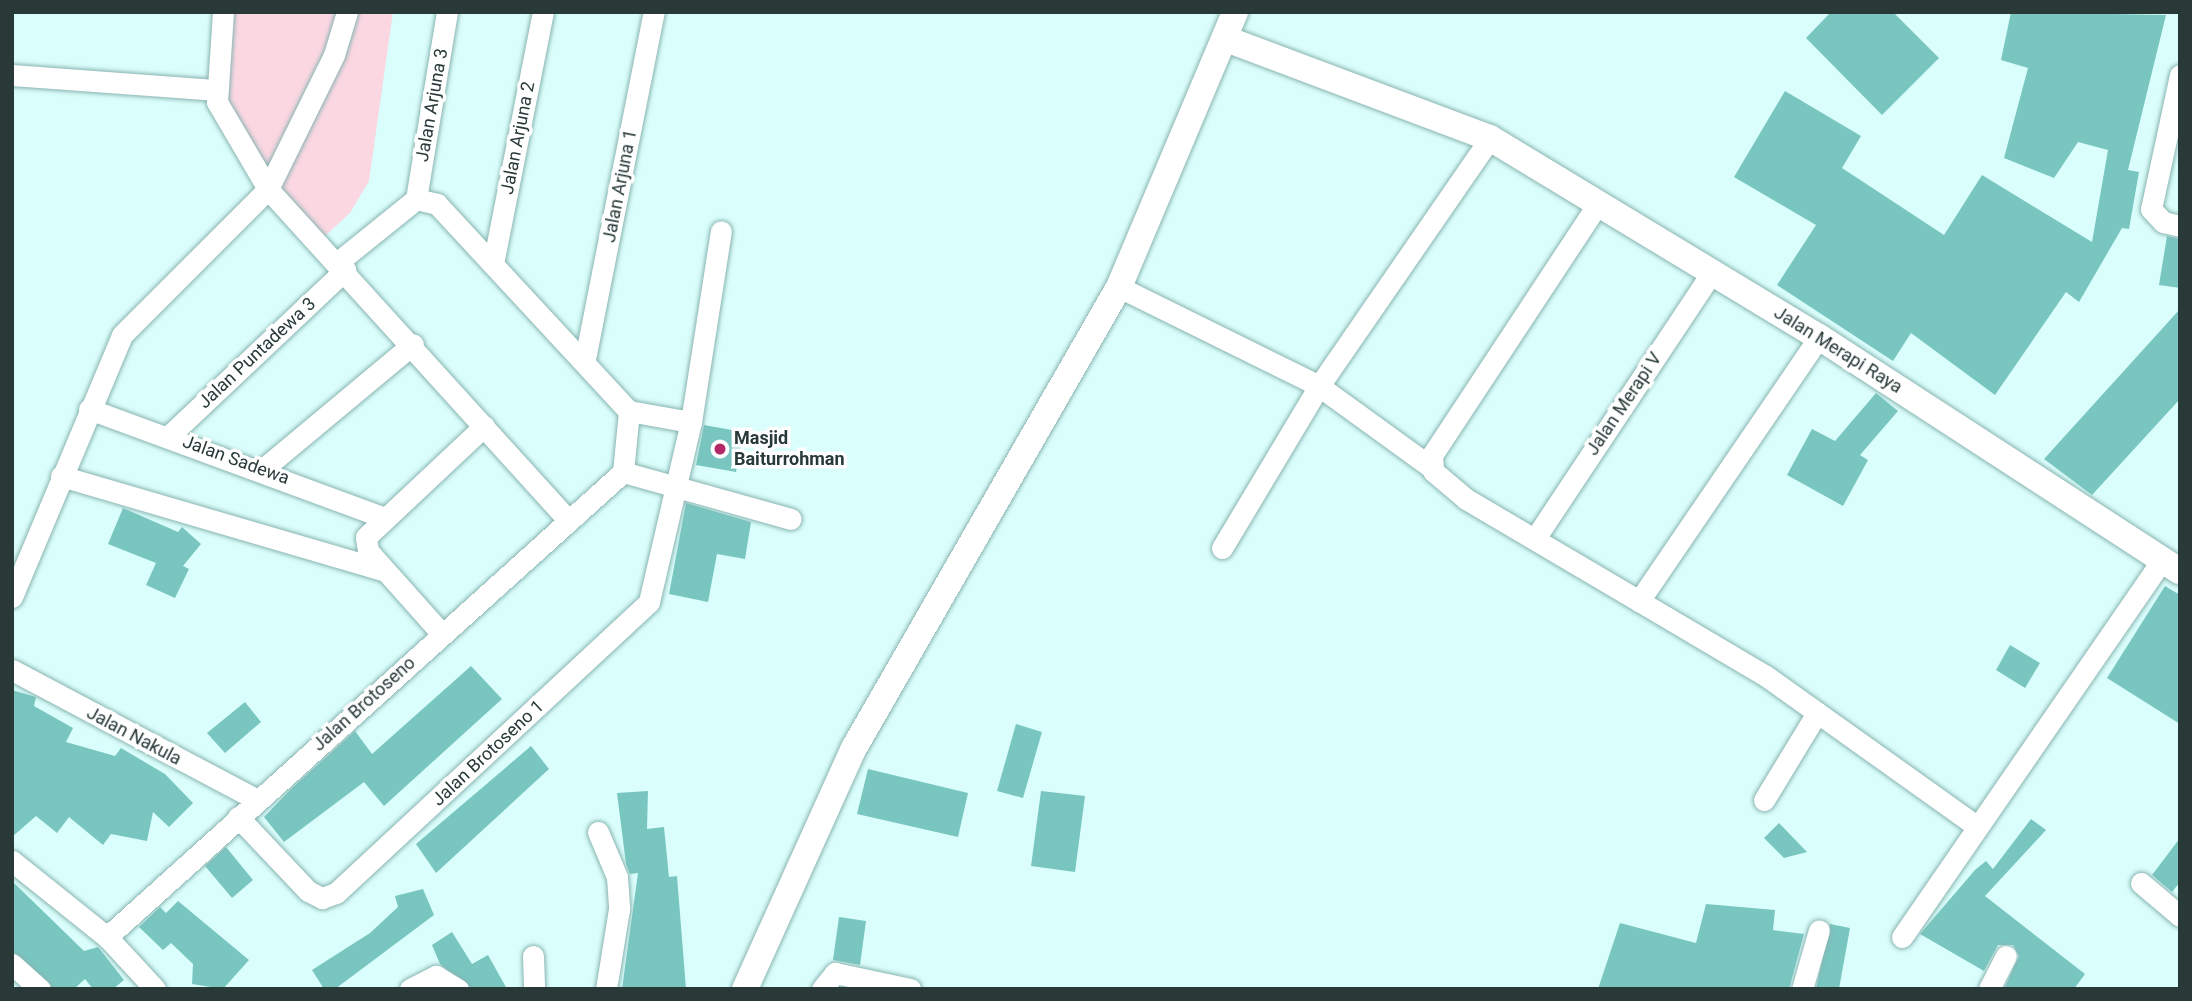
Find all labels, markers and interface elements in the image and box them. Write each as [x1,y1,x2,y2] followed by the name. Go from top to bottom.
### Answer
[411,47,453,163] street label: Jalan Arjuna 3
[496,80,540,196] street label: Jalan Arjuna 2
[598,128,642,244] street label: Jalan Arjuna 1
[194,293,320,413] street label: Jalan Puntadewa 3
[1770,302,1906,398] street label: Jalan Merapi Raya
[1582,348,1666,460] street label: Jalan Merapi V
[734,428,845,471] place label: Masjid Baiturrohman
[180,431,292,489] street label: Jalan Sadewa
[712,441,728,457] marker: Masjid Baiturrohman
[308,652,420,756] street label: Jalan Brotoseno
[428,696,548,810] street label: Jalan Brotoseno 1
[83,702,185,770] street label: Jalan Nakula

